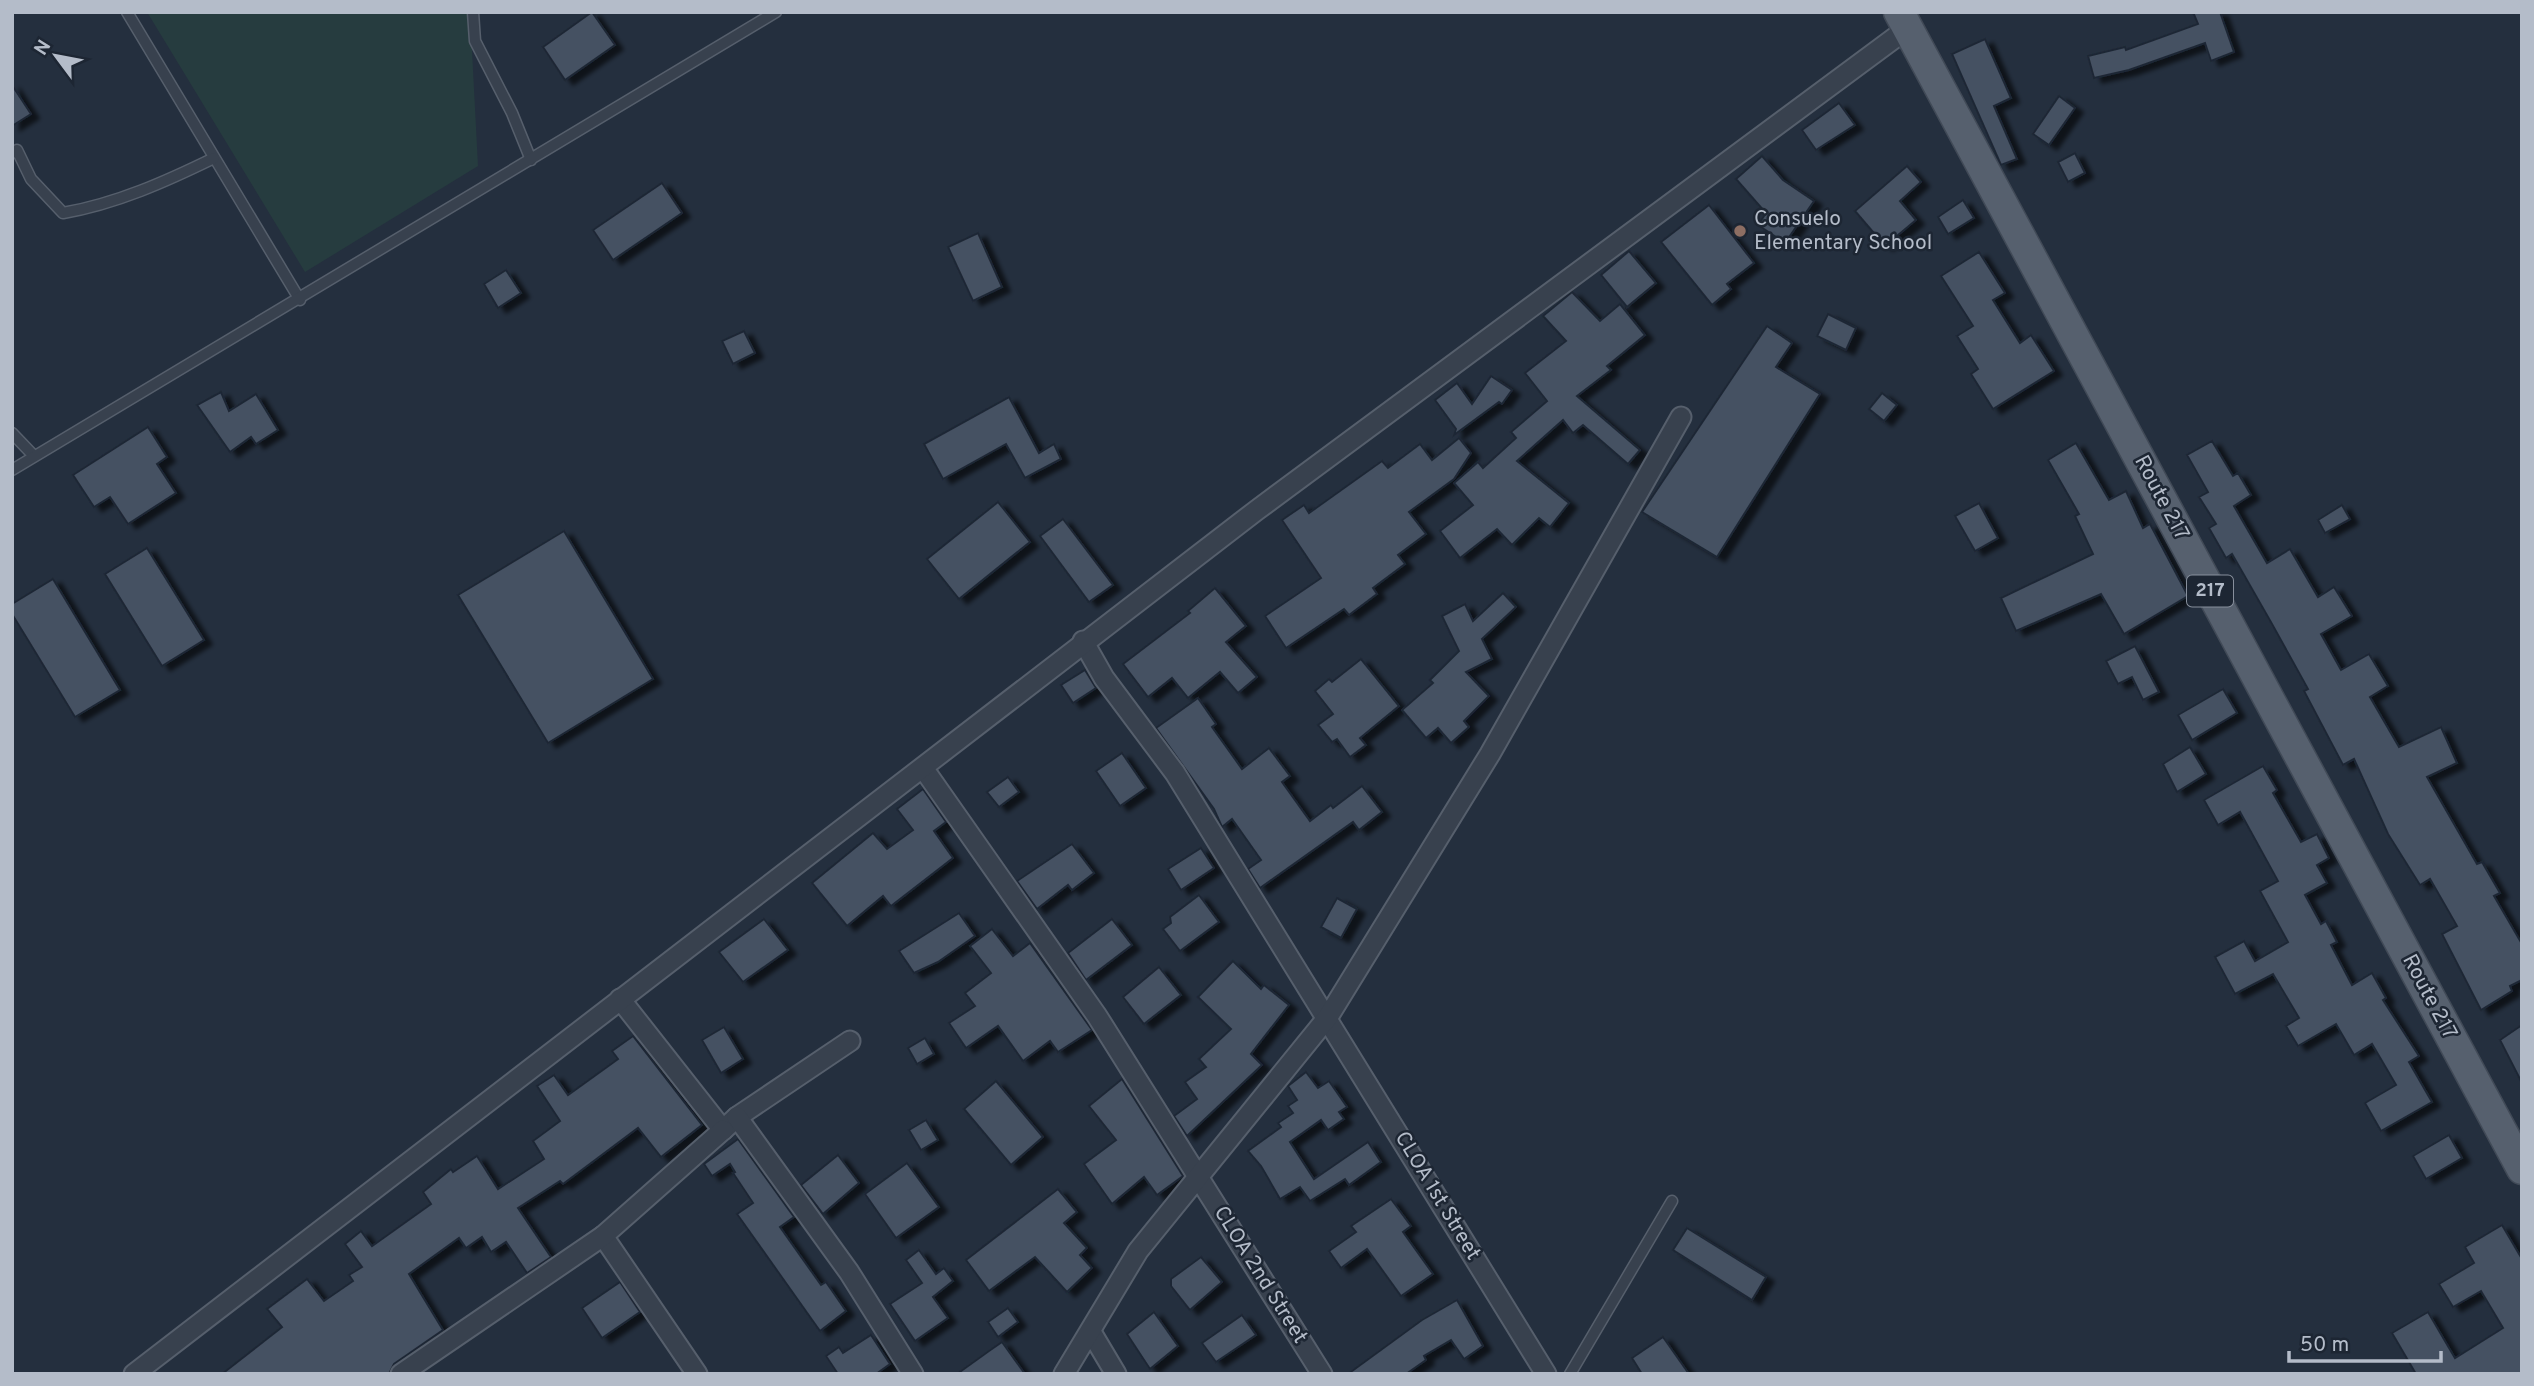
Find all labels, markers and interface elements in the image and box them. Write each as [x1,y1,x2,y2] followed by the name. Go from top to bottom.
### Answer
[21,21,91,91] north arrow
[29,36,57,60] text: N
[1754,206,1932,257] place label: Consuelo Elementary School
[1732,223,1748,239] marker: Consuelo Elementary School
[2127,451,2195,545] street label: Route 217
[2187,576,2233,606] road number: 217
[2395,950,2463,1044] street label: Route 217
[1388,1127,1486,1265] street label: CLOA 1st Street
[1207,1201,1313,1349] street label: CLOA 2nd Street
[2289,1320,2441,1364] scale bar
[2300,1332,2349,1359] text: 50 m

